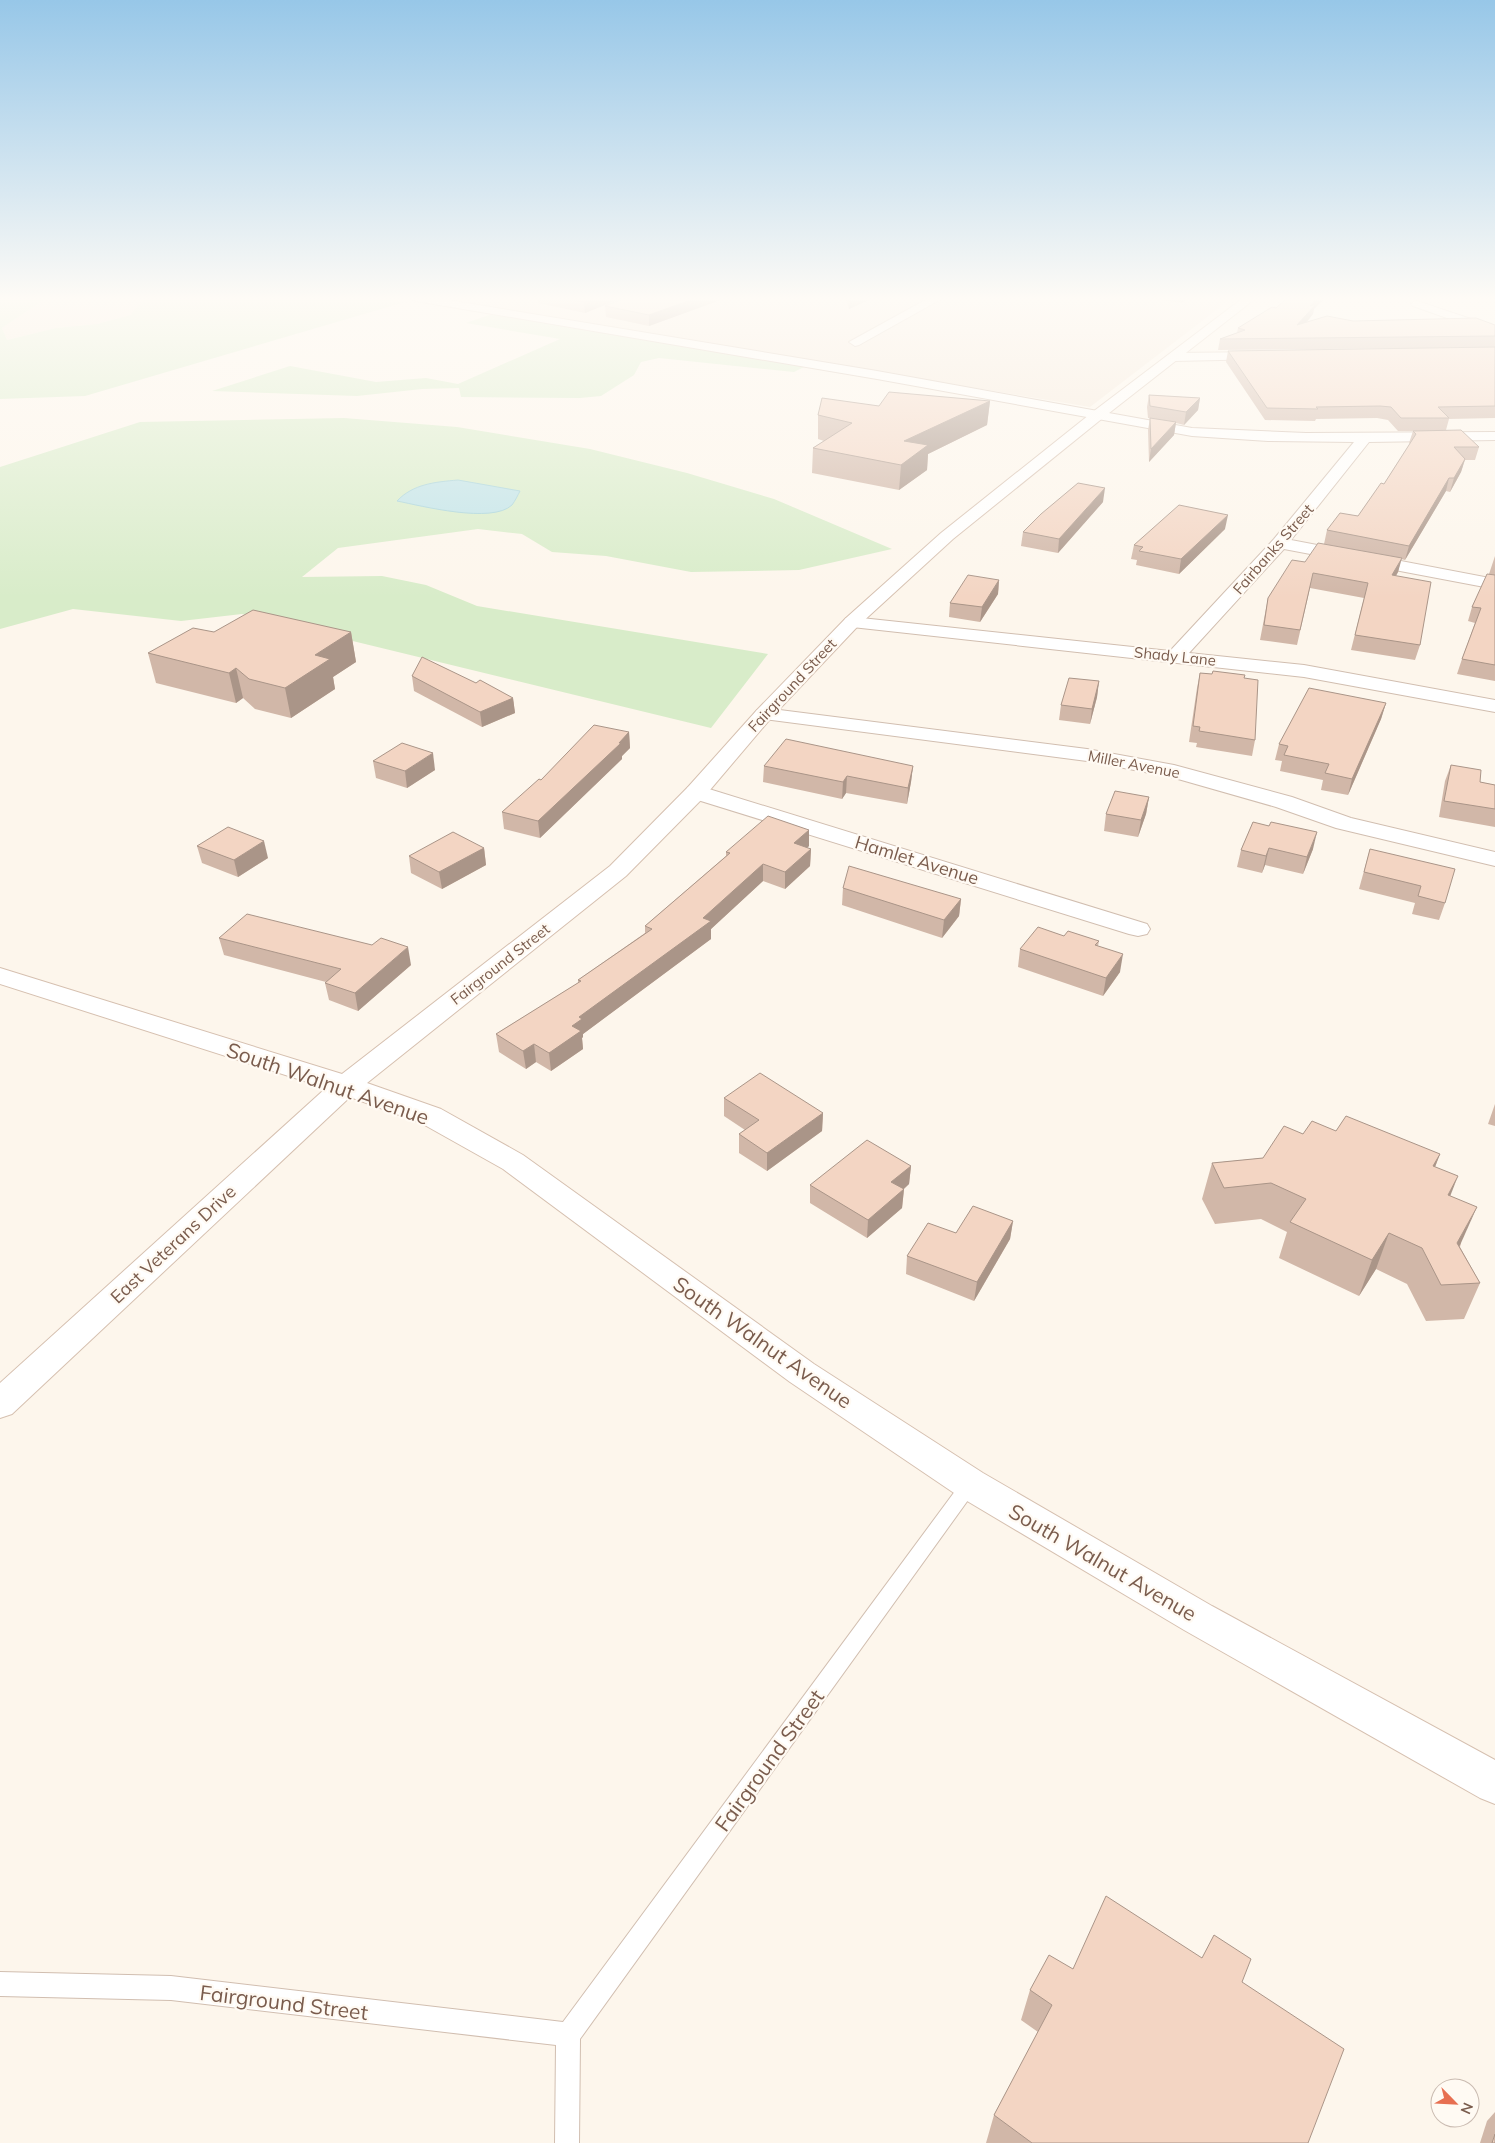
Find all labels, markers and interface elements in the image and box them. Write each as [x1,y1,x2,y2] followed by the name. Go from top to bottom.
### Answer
[1229,500,1317,598] street label: Fairbanks Street
[744,634,840,736] street label: Fairground Street
[1133,642,1217,670] street label: Shady Lane
[1086,746,1182,782] street label: Miller Avenue
[852,830,982,890] street label: Hamlet Avenue
[447,919,553,1009] street label: Fairground Street
[223,1036,433,1130] street label: South Walnut Avenue
[105,1180,241,1308] street label: East Veterans Drive
[669,1270,857,1414] street label: South Walnut Avenue
[1004,1498,1202,1626] street label: South Walnut Avenue
[709,1684,829,1836] street label: Fairground Street
[198,1979,370,2025] street label: Fairground Street
[1430,2078,1480,2128] north arrow
[1457,2100,1477,2117] text: N

